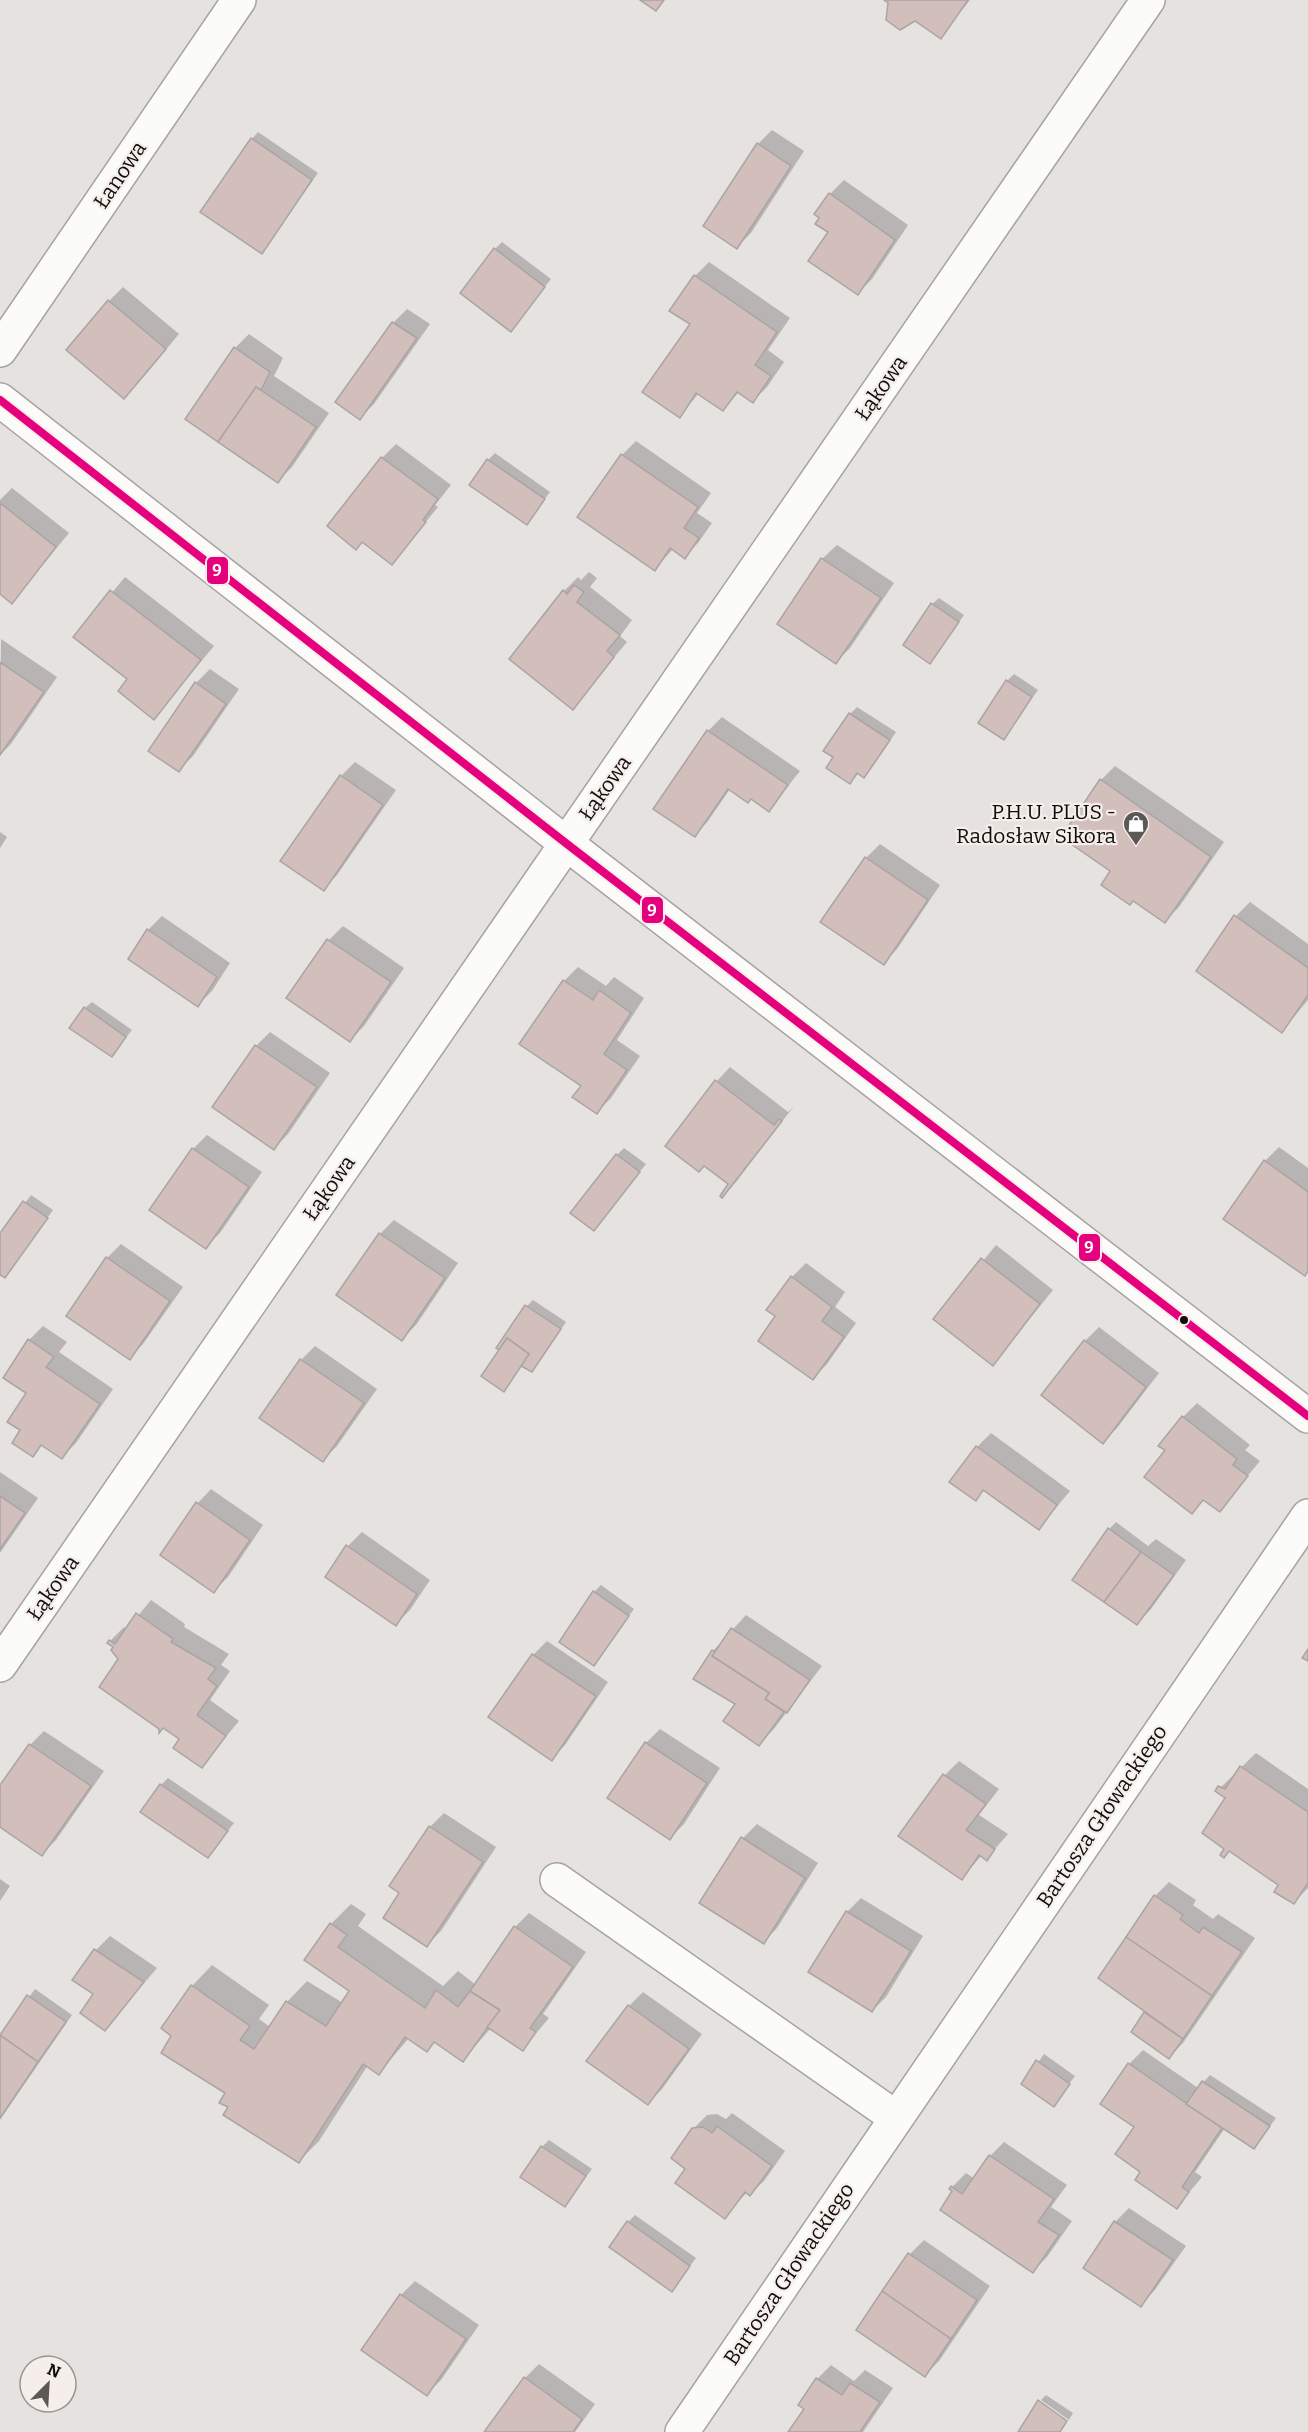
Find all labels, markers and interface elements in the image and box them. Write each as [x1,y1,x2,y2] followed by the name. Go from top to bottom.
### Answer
[88,136,152,214] street label: Łanowa
[849,350,913,426] street label: Łąkowa
[206,556,229,585] line badge: 9
[212,561,222,580] text: 9
[573,750,637,826] street label: Łąkowa
[956,799,1117,849] place label: P.H.U. PLUS - Radosław Sikora
[1121,809,1151,847] shop icon: P.H.U. PLUS - Radosław Sikora
[641,896,664,924] line badge: 9
[647,901,657,920] text: 9
[297,1150,361,1226] street label: Łąkowa
[1078,1233,1101,1262] line badge: 9
[1084,1238,1094,1257] text: 9
[1178,1314,1190,1326] unlabelled marker
[21,1550,85,1626] street label: Łąkowa
[1031,1720,1173,1912] street label: Bartosza Głowackiego
[718,2178,860,2370] street label: Bartosza Głowackiego
[18,2354,78,2414] north arrow
[44,2360,63,2382] text: N

